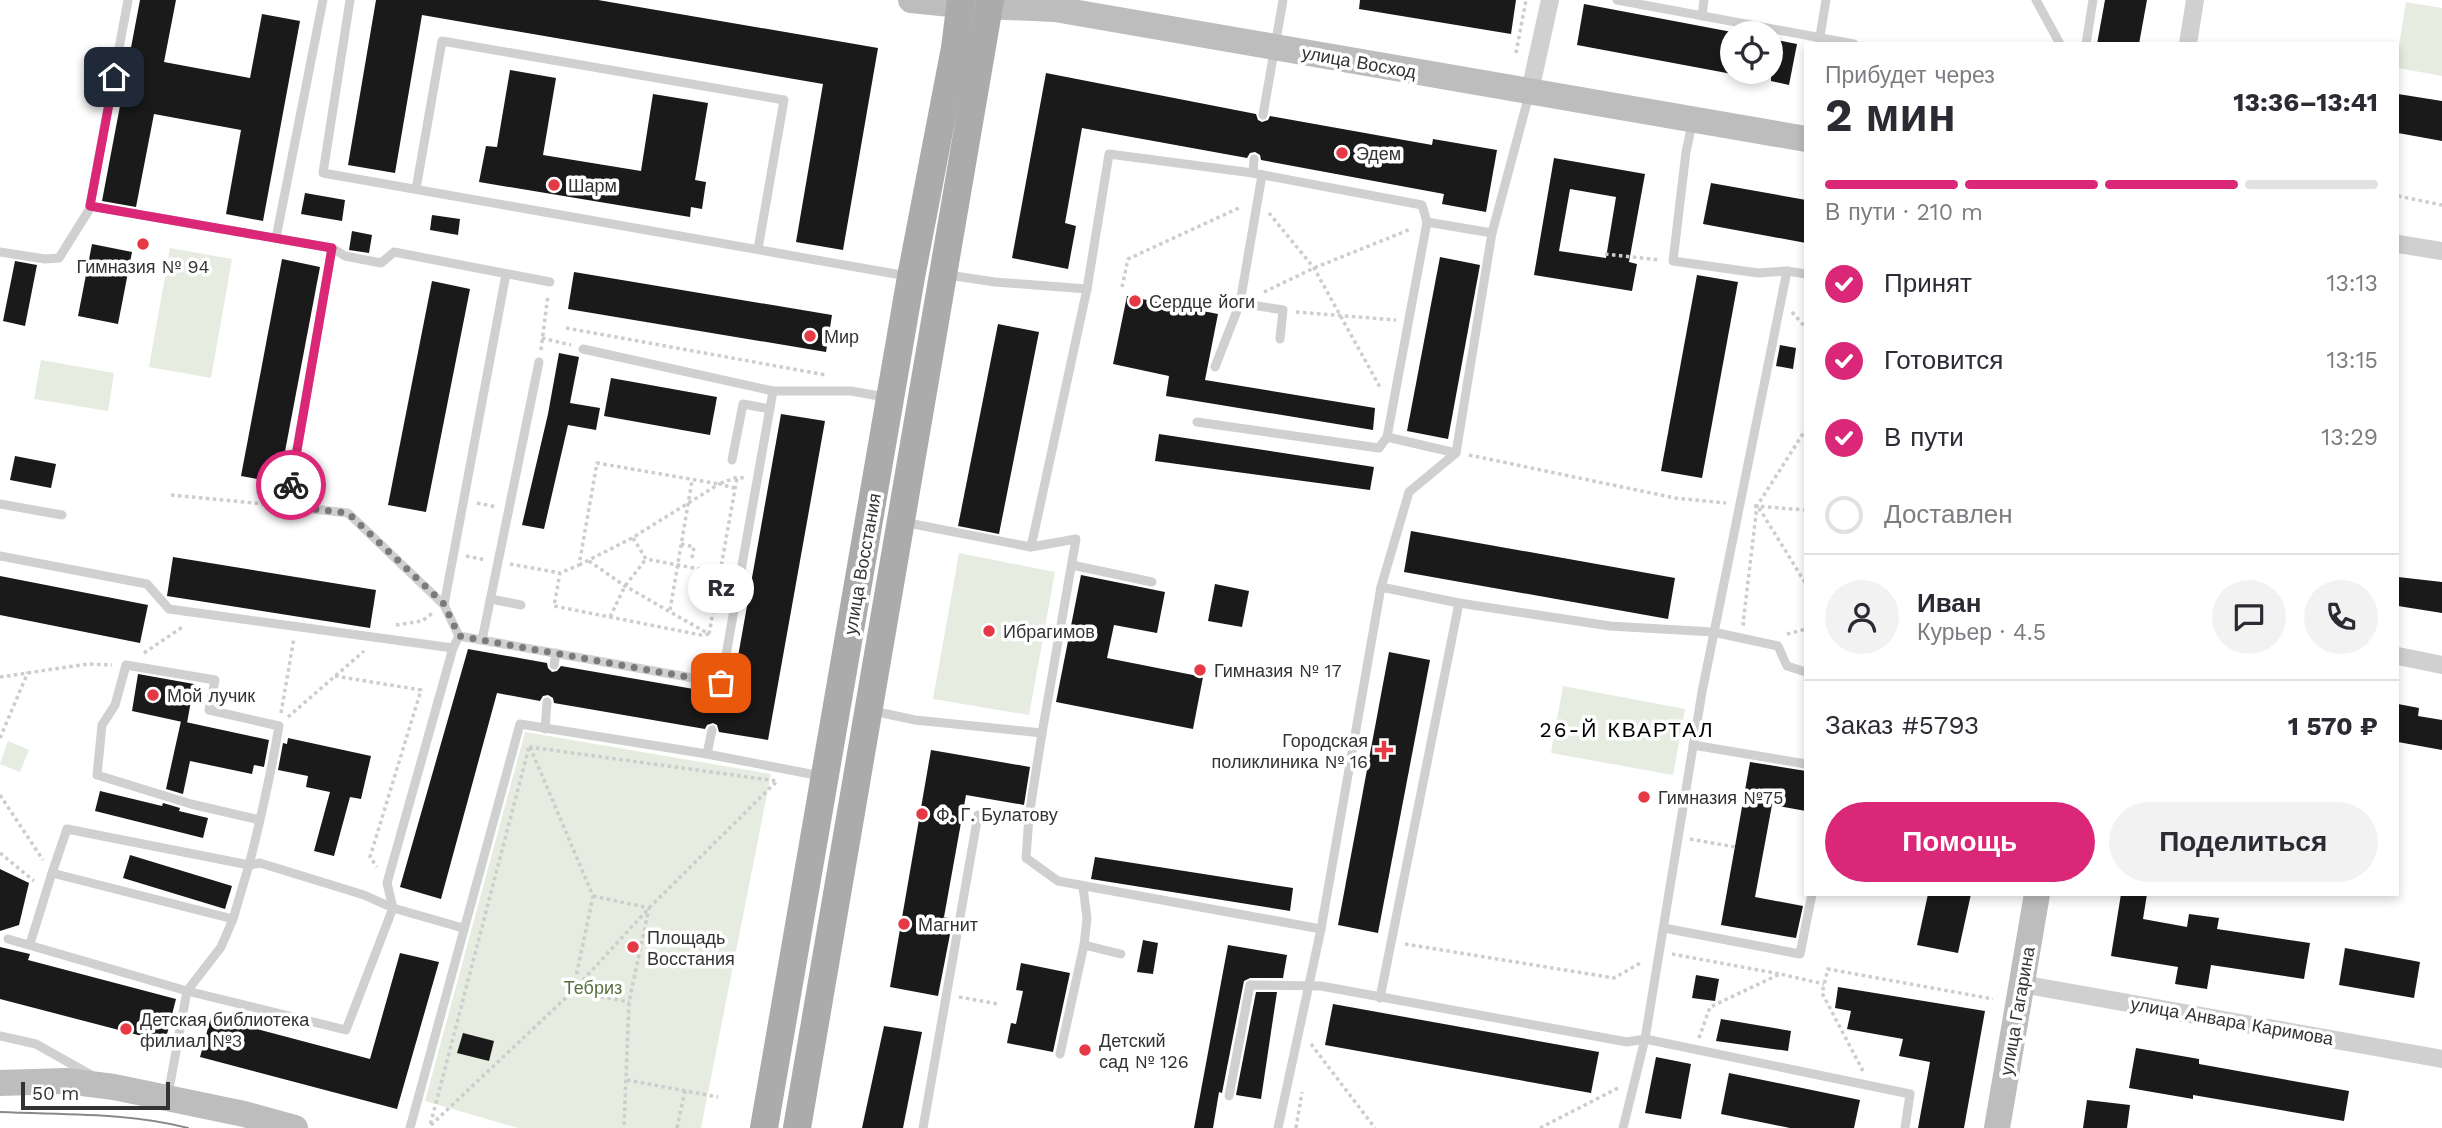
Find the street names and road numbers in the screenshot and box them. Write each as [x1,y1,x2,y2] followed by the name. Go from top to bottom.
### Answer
[1300,42,1418,82] street label: улица Восход
[839,492,885,636] street label: улица Восстания
[1995,944,2039,1077] street label: улица Гагарина
[2129,993,2336,1049] street label: улица Анвара Каримова

